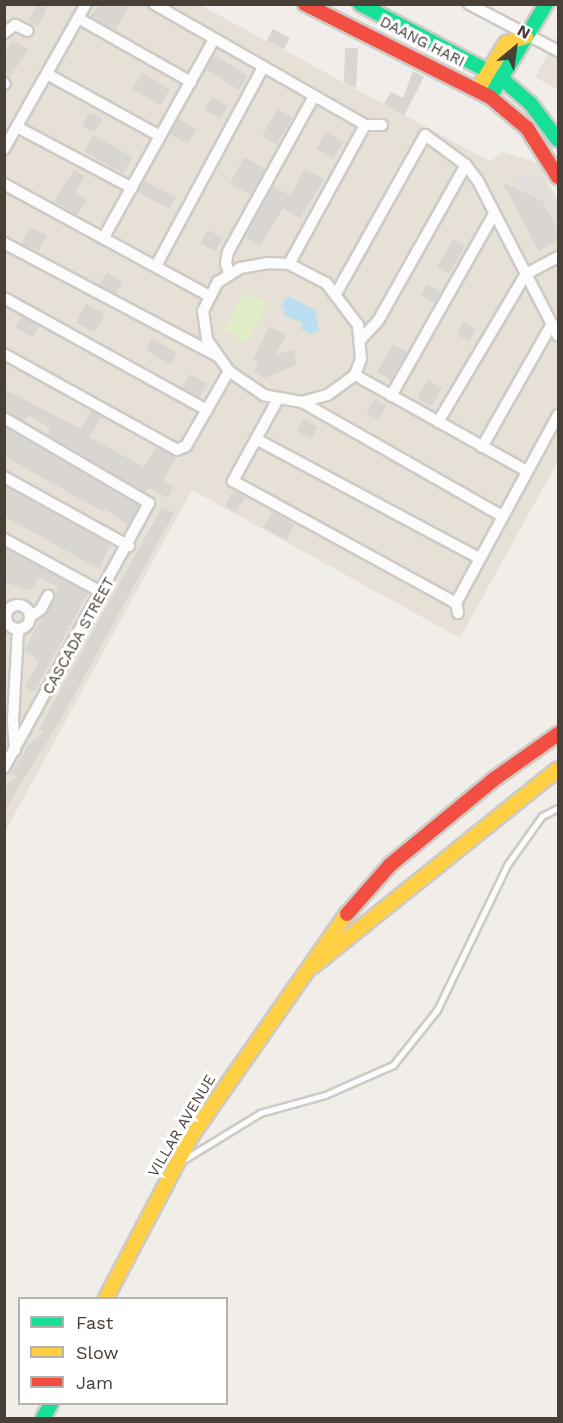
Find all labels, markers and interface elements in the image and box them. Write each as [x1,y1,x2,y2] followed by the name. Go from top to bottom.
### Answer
[377,13,467,71] street label: DAANG HARI
[485,18,545,78] north arrow
[514,21,534,43] text: N
[39,574,119,698] street label: CASCADA STREET
[144,1071,220,1181] street label: VILLAR AVENUE
[18,1297,228,1405] legend
[76,1312,113,1333] text: Fast
[76,1342,119,1363] text: Slow
[76,1372,113,1393] text: Jam

